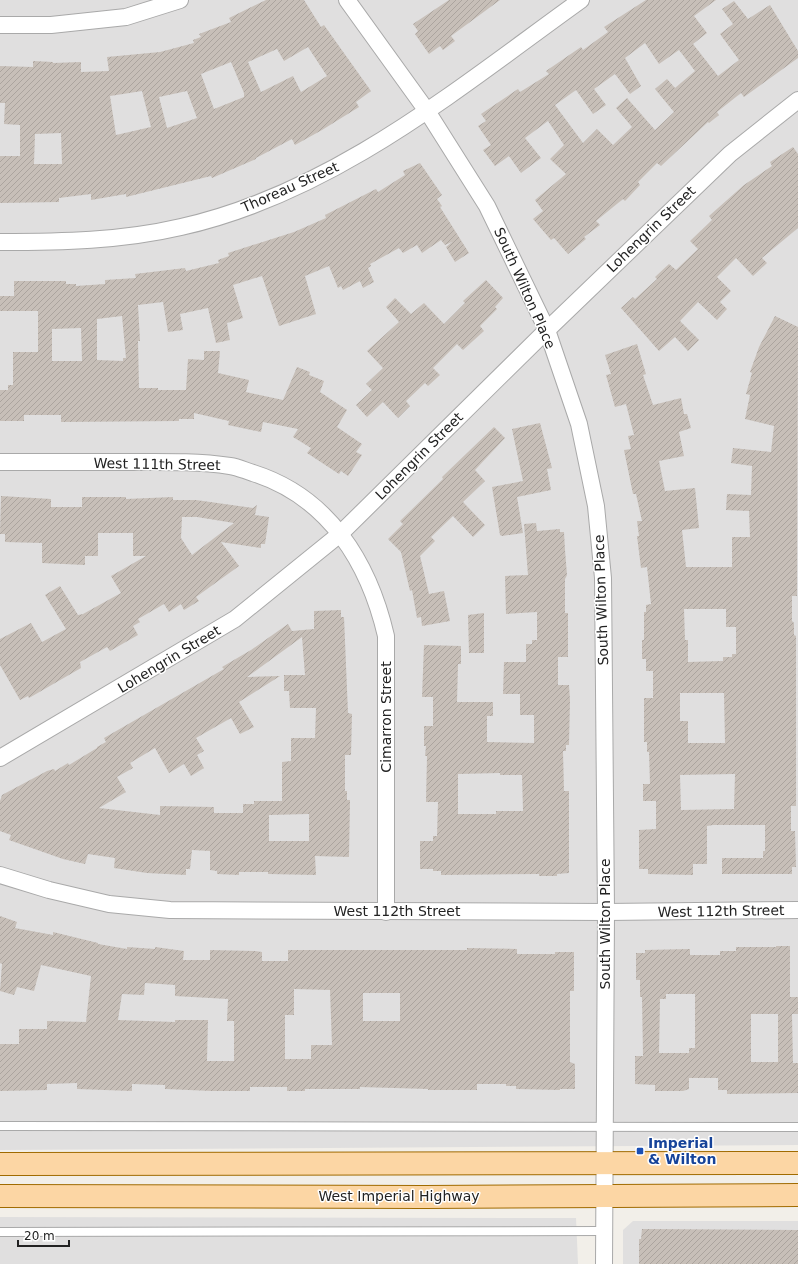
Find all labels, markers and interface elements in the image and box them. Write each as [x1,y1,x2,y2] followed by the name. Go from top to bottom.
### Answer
[238,158,341,216] street label: Thoreau Street
[603,182,699,275] street label: Lohengrin Street
[491,225,559,351] street label: South Wilton Place
[372,409,466,503] street label: Lohengrin Street
[93,455,221,473] street label: West 111th Street
[591,534,611,666] street label: South Wilton Place
[115,622,224,696] street label: Lohengrin Street
[378,661,394,773] street label: Cimarron Street
[597,858,613,990] street label: South Wilton Place
[657,902,785,920] street label: West 112th Street
[334,903,461,919] street label: West 112th Street
[648,1135,716,1167] place label: Imperial & Wilton
[635,1146,645,1156] marker: Imperial & Wilton
[318,1188,480,1204] street label: West Imperial Highway
[18,1222,69,1248] scale bar
[24,1229,55,1243] text: 20 m

